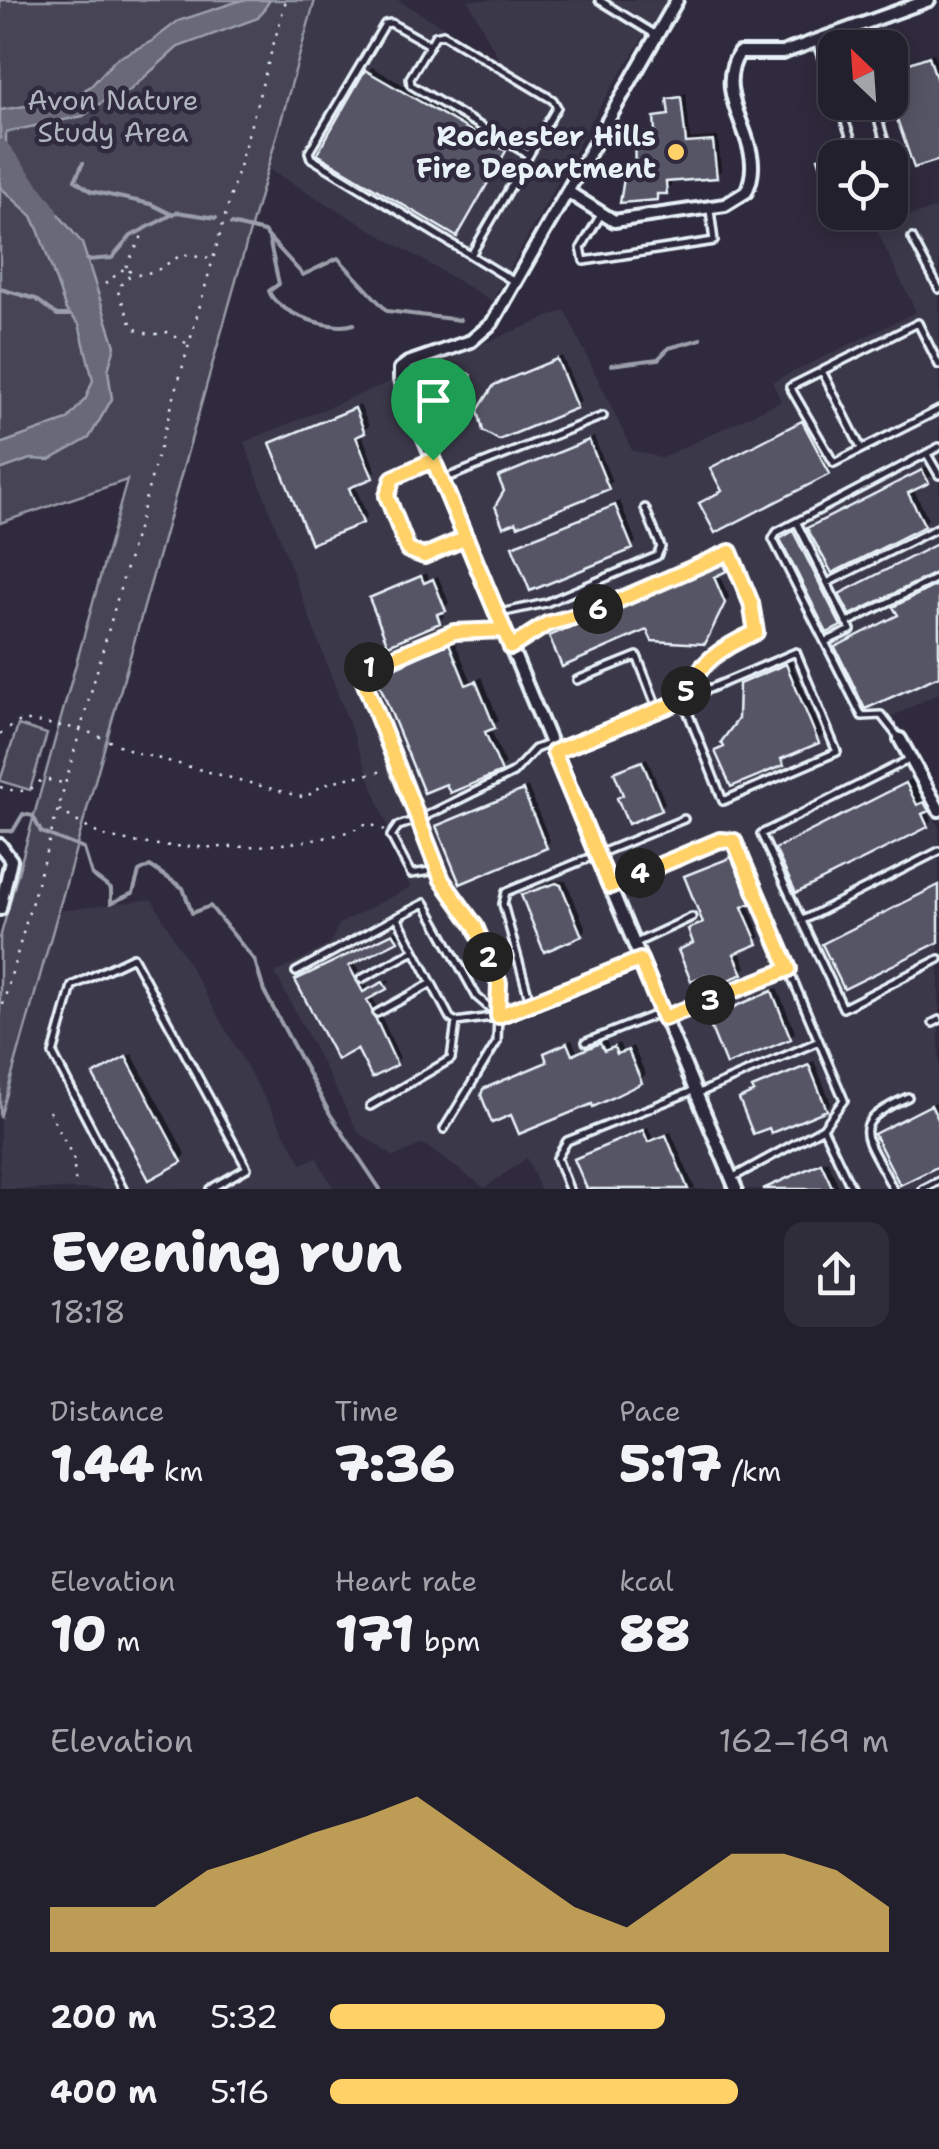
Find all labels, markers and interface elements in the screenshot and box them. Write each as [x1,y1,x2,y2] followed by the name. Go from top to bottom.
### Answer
[818,30,908,120] north arrow
[818,30,908,230] map controls
[27,81,199,151] park label: Avon Nature Study Area
[416,117,656,187] place label: Rochester Hills Fire Department
[818,140,908,230] button: locate
[665,141,687,163] marker: Rochester Hills Fire Department
[391,358,476,461] pin
[406,373,461,428] icon: arrive
[573,584,623,634] pin: 6
[588,590,608,628] text: 6
[344,642,394,692] pin: 1
[363,648,375,686] text: 1
[661,666,711,716] pin: 5
[677,672,695,710] text: 5
[615,848,665,898] pin: 4
[630,854,650,892] text: 4
[463,932,513,982] pin: 2
[478,938,498,976] text: 2
[685,975,735,1025] pin: 3
[700,981,720,1019] text: 3
[50,1215,402,1289] text: Evening run
[784,1222,889,1327] button: share
[50,1290,126,1333] text: 18:18
[50,1392,165,1430] text: Distance
[335,1392,399,1430] text: Time
[619,1392,681,1430] text: Pace
[50,1430,154,1497] text: 1.44
[335,1430,455,1497] text: 7:36
[619,1430,722,1497] text: 5:17
[154,1452,203,1490] text: km
[722,1452,781,1490] text: /km
[50,1562,175,1600] text: Elevation
[335,1562,477,1600] text: Heart rate
[619,1562,674,1600] text: kcal
[50,1600,107,1667] text: 10
[335,1600,414,1667] text: 171
[619,1600,690,1667] text: 88
[107,1622,141,1660] text: m
[414,1622,480,1660] text: bpm
[50,1719,193,1762] text: Elevation
[718,1719,889,1762] text: 162–169 m
[50,1995,157,2038] text: 200 m
[210,1995,278,2038] text: 5:32
[50,2070,157,2113] text: 400 m
[210,2070,270,2113] text: 5:16

